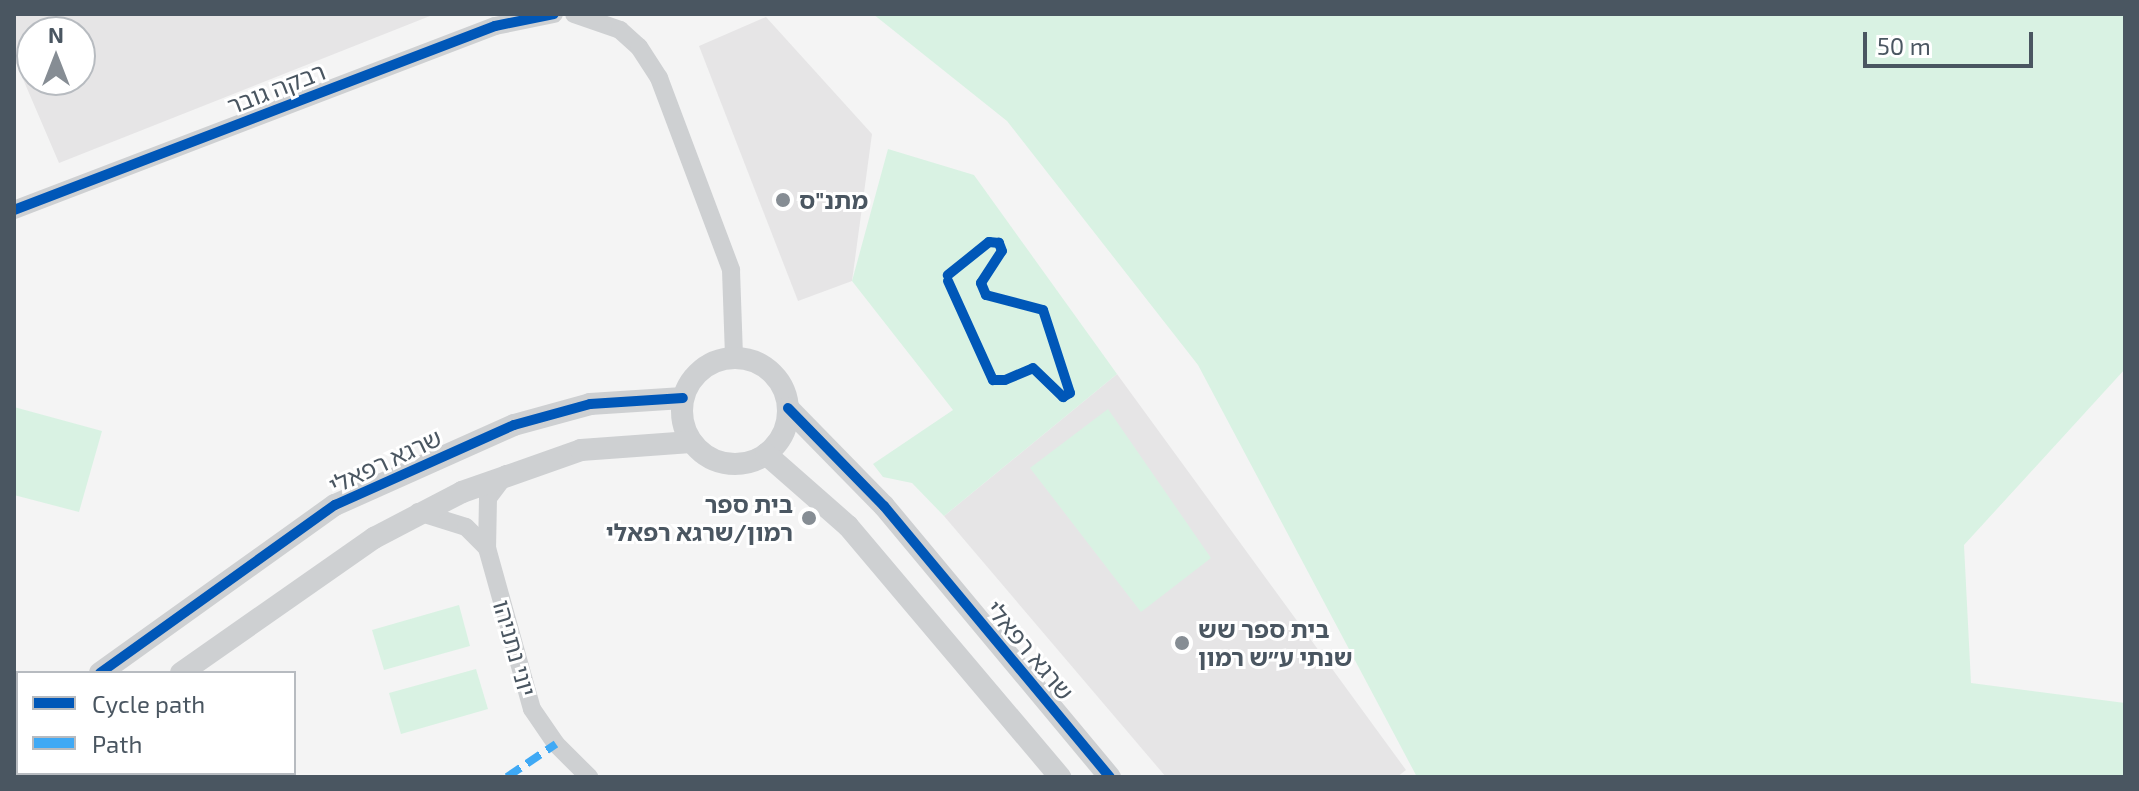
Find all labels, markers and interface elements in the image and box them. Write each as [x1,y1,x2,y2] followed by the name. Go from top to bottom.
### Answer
[16,16,96,96] north arrow
[1867,16,2037,66] scale bar
[48,21,64,47] text: N
[1877,31,1931,60] text: 50 m
[223,56,329,120] street label: רבקה גובר
[799,186,868,214] place label: מתנ"ס
[774,191,792,209] marker: מתנ"ס
[324,422,446,500] street label: שרגא רפאלי
[606,490,793,546] place label: בית ספר רמון/שרגא רפאלי
[800,509,818,527] marker: בית ספר רמון/שרגא רפאלי
[980,595,1080,705] street label: שרגא רפאלי
[488,597,542,699] street label: יוני נתניהו
[1198,615,1353,671] place label: בית ספר שש שנתי ע״ש רמון
[1173,634,1191,652] marker: בית ספר שש שנתי ע״ש רמון
[16,671,296,775] legend
[92,689,205,718] text: Cycle path
[92,729,142,758] text: Path

